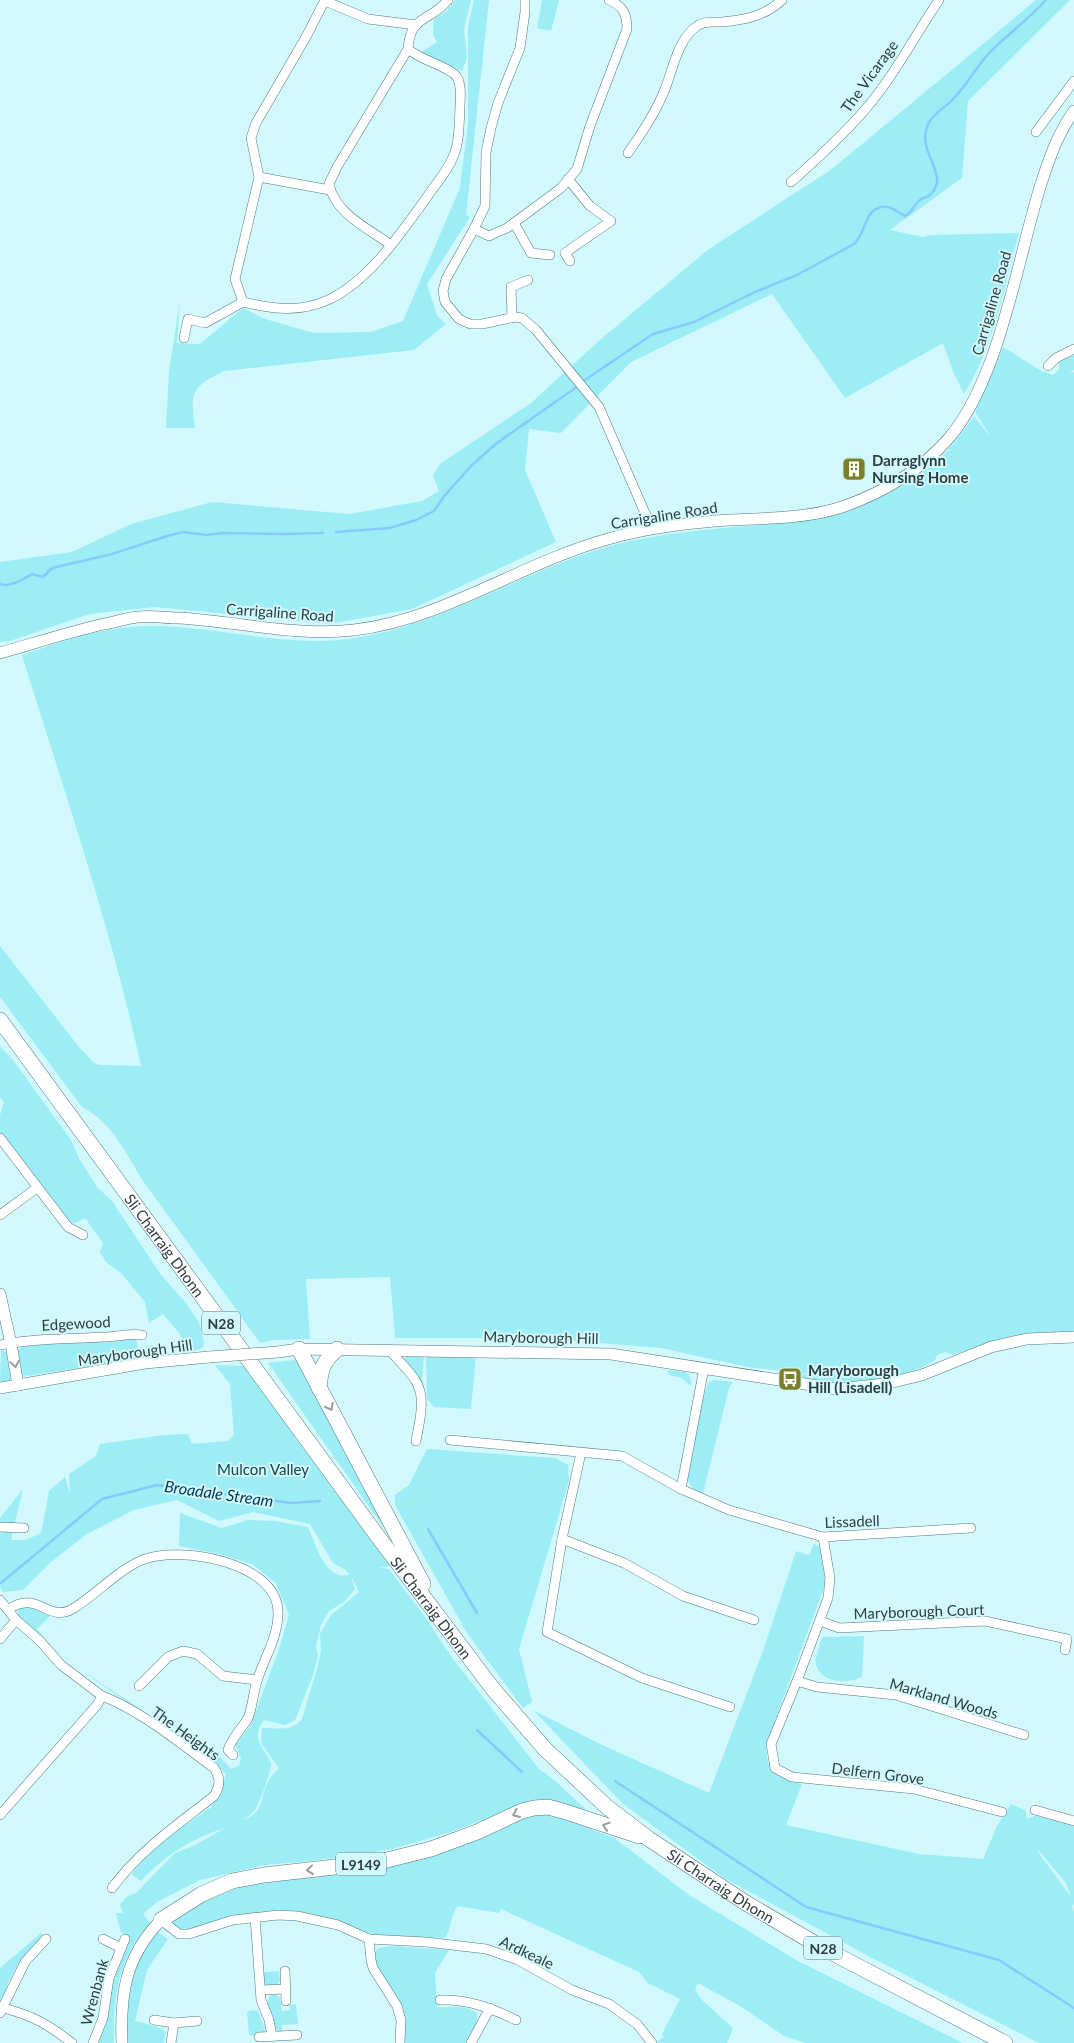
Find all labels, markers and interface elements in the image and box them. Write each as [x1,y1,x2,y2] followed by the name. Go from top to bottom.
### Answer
[837,36,901,116] street label: The Vicarage
[967,249,1015,357] street label: Carrigaline Road
[872,451,968,486] place label: Darraglynn Nursing Home
[841,456,867,482] building icon: Darraglynn Nursing Home
[609,498,719,532] street label: Carrigaline Road
[226,599,334,625] street label: Carrigaline Road
[121,1190,208,1300] street label: Sli Charraig Dhonn
[41,1312,111,1334] street label: Edgewood
[202,1312,240,1335] road number: N28
[483,1327,599,1347] street label: Maryborough Hill
[77,1335,193,1369] street label: Maryborough Hill
[9,1360,19,1369] one-way arrow
[808,1361,899,1396] place label: Maryborough Hill (Lisadell)
[777,1366,803,1392] bus stop icon: Maryborough Hill (Lisadell)
[324,1402,334,1411] one-way arrow
[217,1460,309,1478] park label: Mulcon Valley
[163,1476,275,1510] water label: Broadale Stream
[824,1511,880,1531] street label: Lissadell
[387,1553,476,1662] street label: Sli Charraig Dhonn
[853,1600,985,1622] street label: Maryborough Court
[888,1674,1000,1722] street label: Markland Woods
[149,1702,223,1764] street label: The Heights
[831,1758,925,1788] street label: Delfern Grove
[512,1808,521,1819] one-way arrow
[602,1822,610,1832] one-way arrow
[664,1845,778,1927] street label: Sli Charraig Dhonn
[336,1852,386,1876] road number: L9149
[306,1864,314,1875] one-way arrow
[497,1932,557,1972] street label: Ardkeale
[804,1936,842,1960] road number: N28
[76,1956,112,2027] street label: Wrenbank

